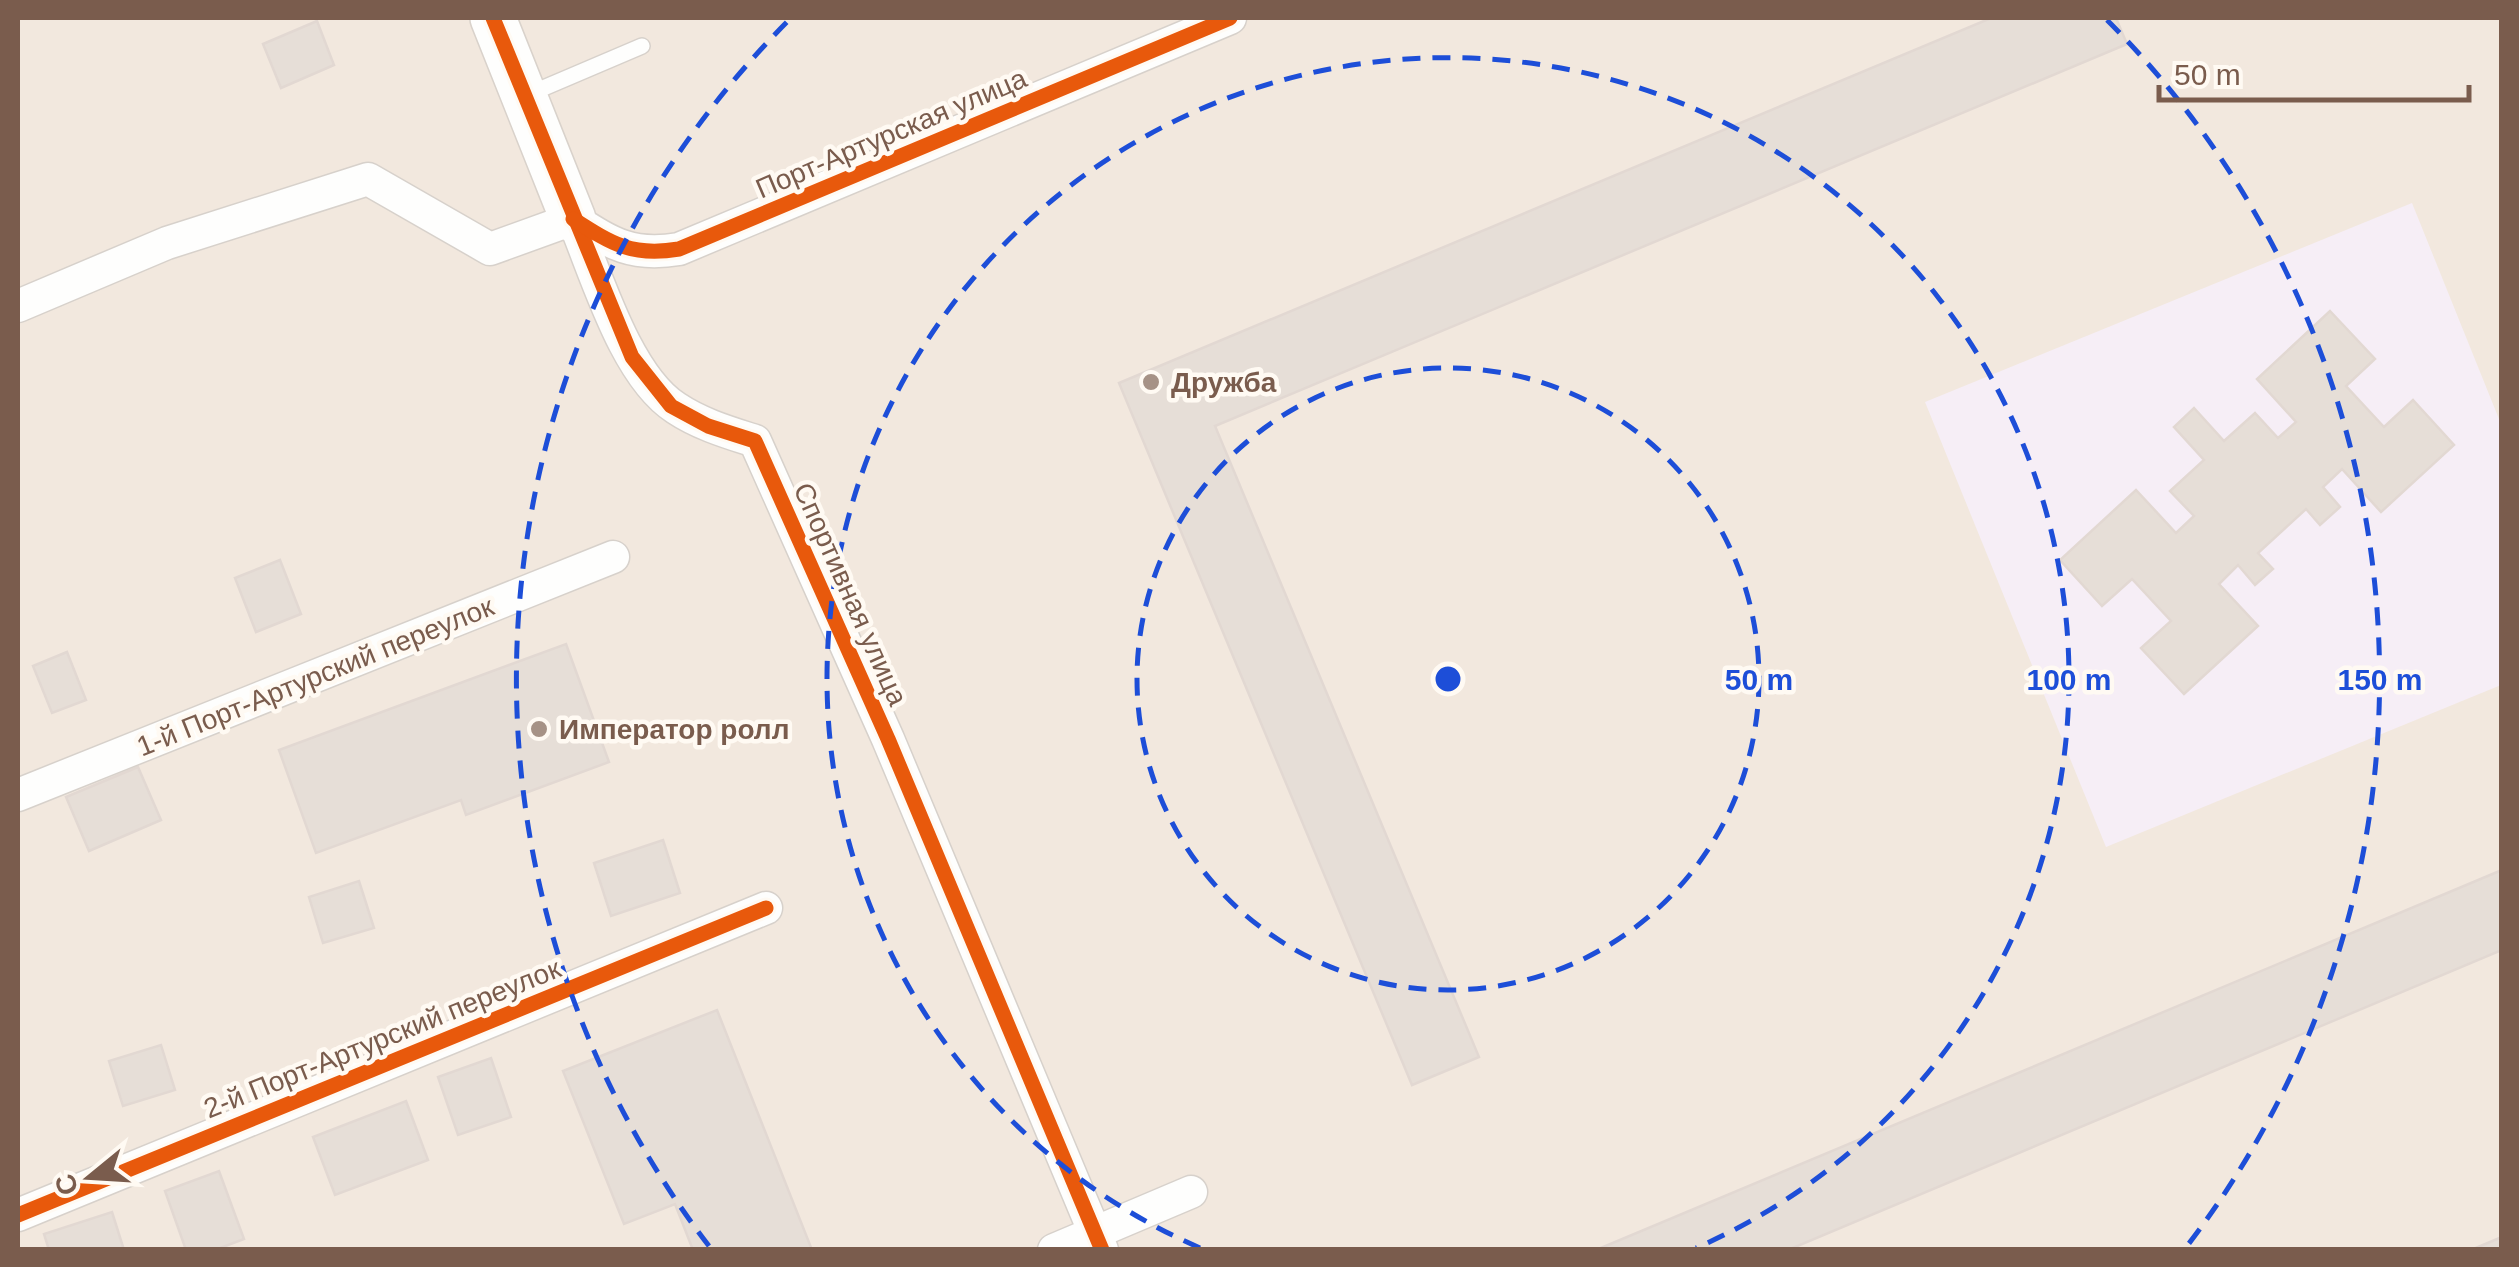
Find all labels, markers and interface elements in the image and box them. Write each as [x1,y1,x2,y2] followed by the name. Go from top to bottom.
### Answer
[2159,40,2469,102] scale bar
[2174,58,2241,91] text: 50 m
[751,62,1032,205] street label: Порт-Артурская улица
[1171,367,1277,398] place label: Дружба
[1140,371,1162,393] marker: Дружба
[788,478,914,711] street label: Спортивная улица
[132,590,499,762] street label: 1-й Порт-Артурский переулок
[1430,661,1466,697] centre of rings
[1725,663,1793,696] text: 50 m
[2026,663,2112,696] text: 100 m
[2337,663,2423,696] text: 150 m
[559,714,789,745] place label: Император ролл
[528,718,550,740] marker: Император ролл
[199,952,566,1124] street label: 2-й Порт-Артурский переулок
[40,1127,140,1227] north arrow
[49,1170,85,1199] text: С

